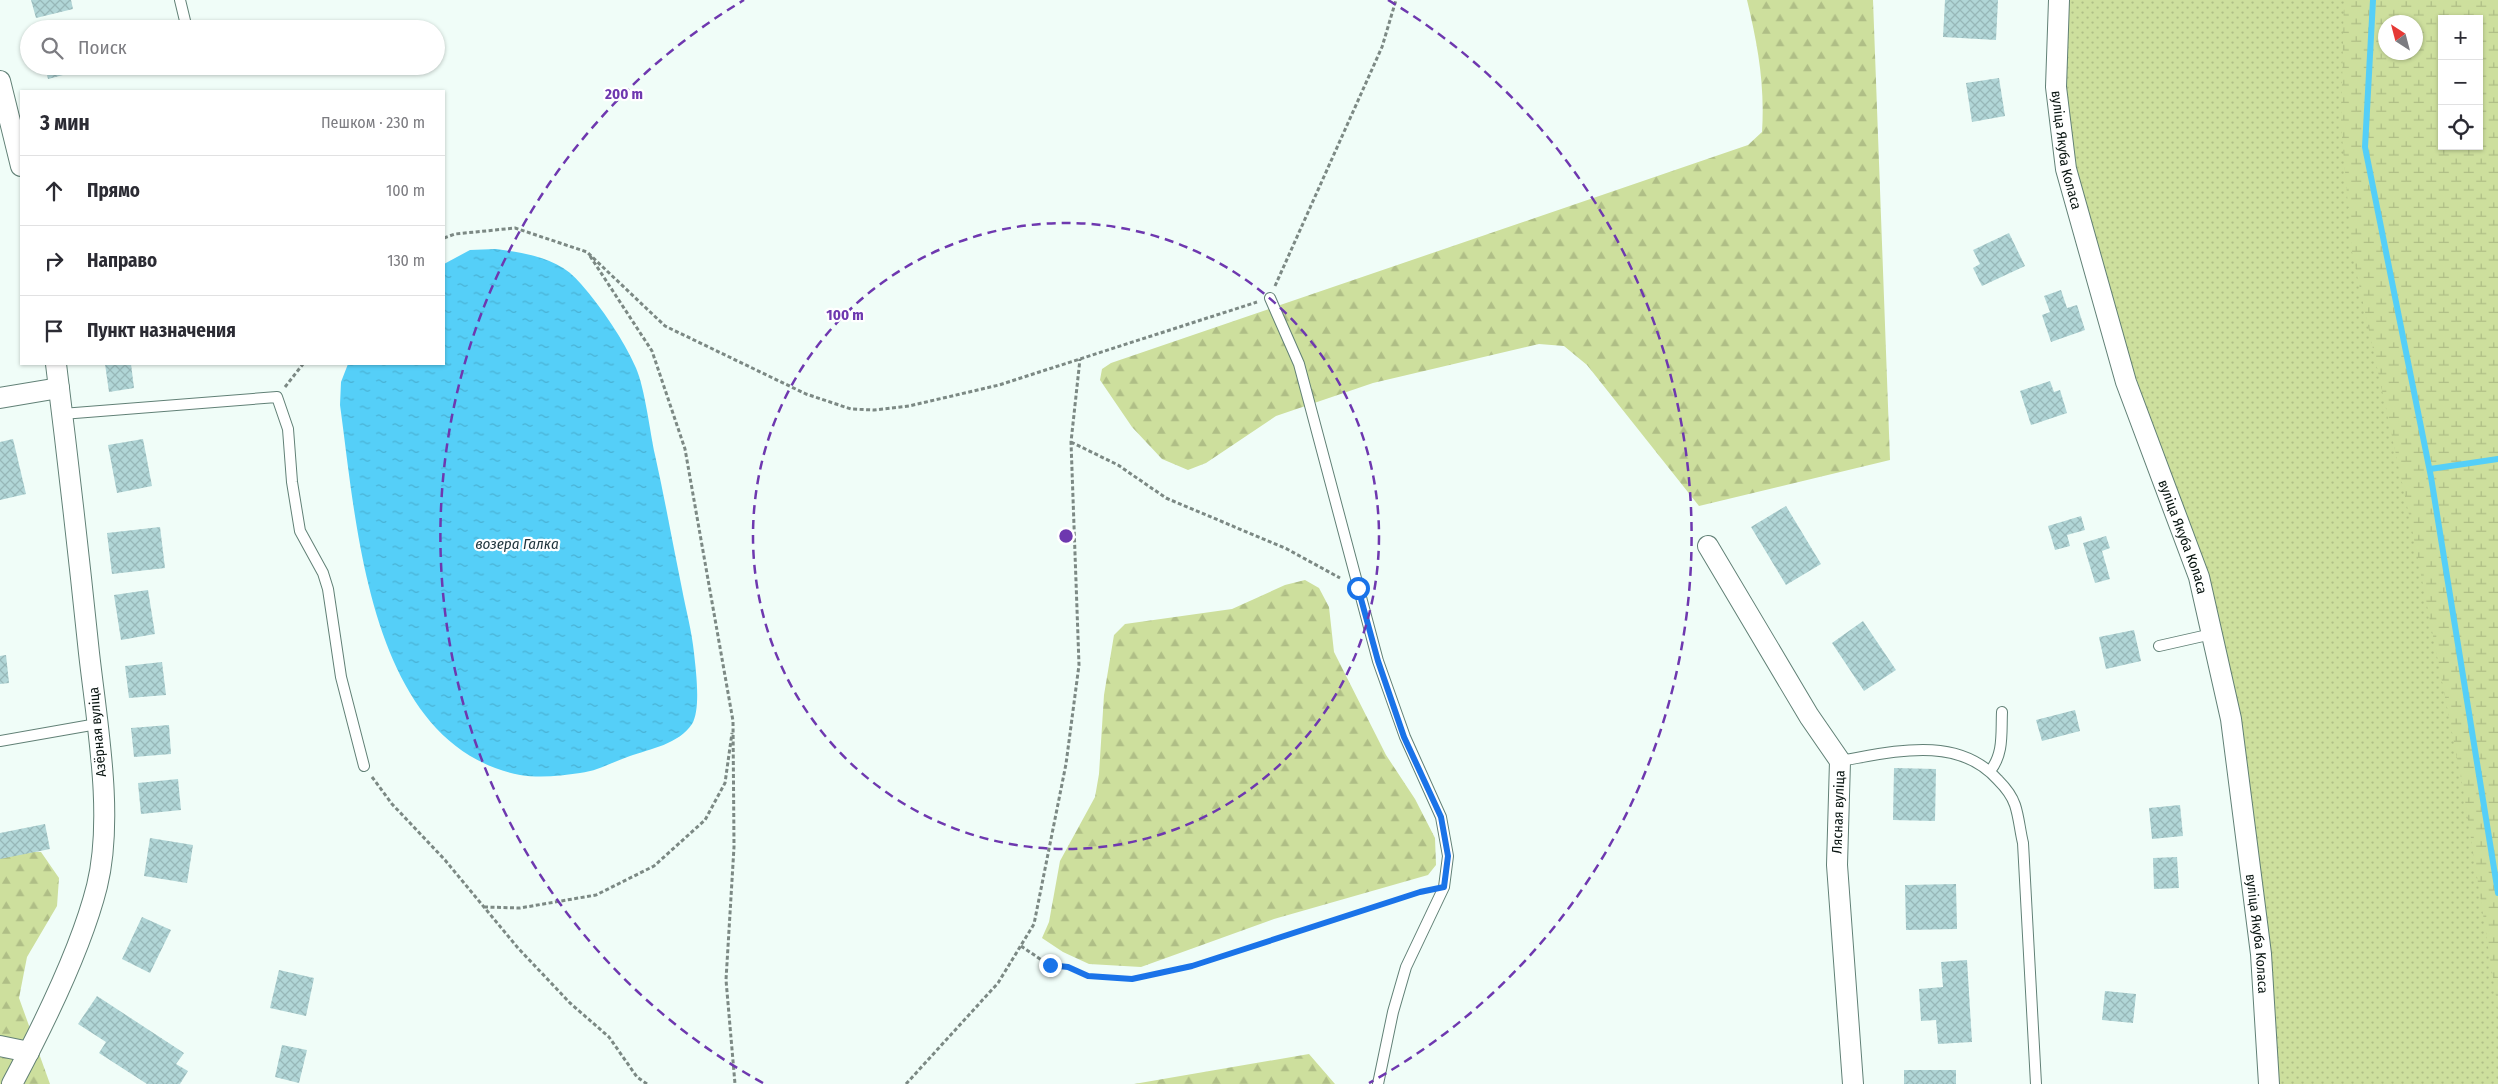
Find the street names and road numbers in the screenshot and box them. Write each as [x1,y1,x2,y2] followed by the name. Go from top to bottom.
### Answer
[2048,90,2085,212] street label: вуліца Якуба Коласа
[2154,477,2211,596] street label: вуліца Якуба Коласа
[85,686,110,778] street label: Азёрная вуліца
[1829,770,1848,854] street label: Лясная вуліца
[2242,873,2271,994] street label: вуліца Якуба Коласа

